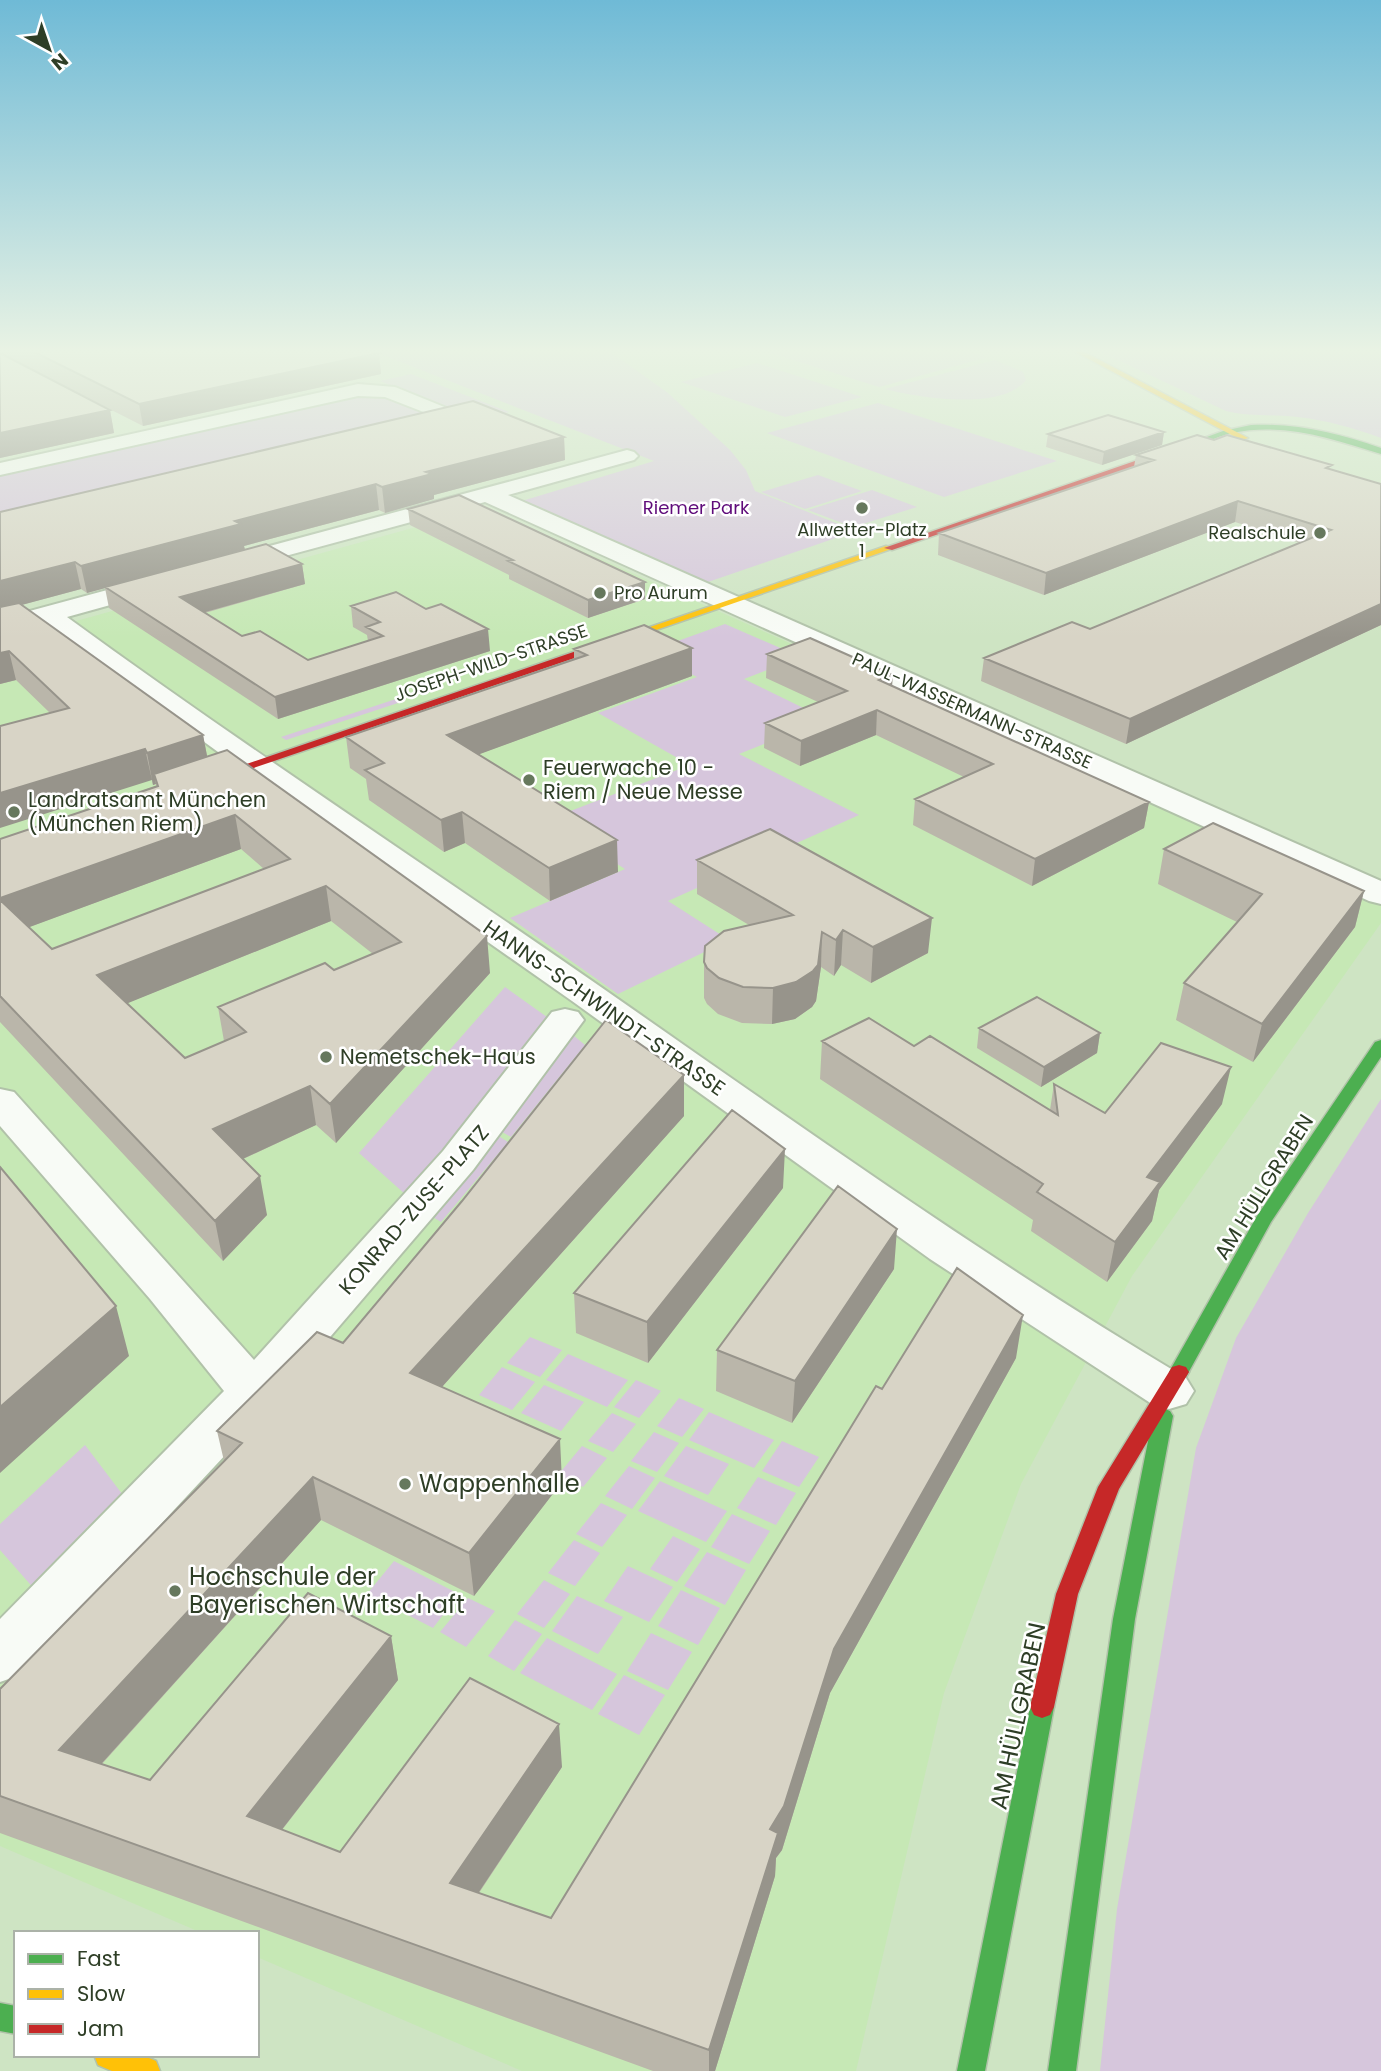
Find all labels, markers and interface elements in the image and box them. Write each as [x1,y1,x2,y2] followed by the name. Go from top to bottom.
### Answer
[14,14,84,84] north arrow
[45,47,74,77] text: N
[643,495,750,520] park label: Riemer Park
[854,500,870,516] marker: Allwetter-Platz 1
[797,517,927,563] place label: Allwetter-Platz 1
[1208,520,1306,545] place label: Realschule
[1312,525,1328,541] marker: Realschule
[614,580,708,605] place label: Pro Aurum
[592,585,608,601] marker: Pro Aurum
[391,618,591,707] street label: JOSEPH-WILD-STRASSE
[848,646,1096,775] street label: PAUL-WASSERMANN-STRASSE
[543,753,743,806] place label: Feuerwache 10 - Riem / Neue Messe
[521,772,537,788] marker: Feuerwache 10 - Riem / Neue Messe
[28,785,266,838] place label: Landratsamt München (München Riem)
[6,804,22,820] marker: Landratsamt München (München Riem)
[477,913,731,1102] street label: HANNS-SCHWINDT-STRASSE
[340,1042,536,1071] place label: Nemetschek-Haus
[318,1049,334,1065] marker: Nemetschek-Haus
[1207,1109,1320,1265] street label: AM HÜLLGRABEN
[332,1119,495,1301] street label: KONRAD-ZUSE-PLATZ
[419,1467,580,1500] place label: Wappenhalle
[397,1476,413,1492] marker: Wappenhalle
[189,1560,465,1621] place label: Hochschule der Bayerischen Wirtschaft
[167,1583,183,1599] marker: Hochschule der Bayerischen Wirtschaft
[982,1619,1053,1812] street label: AM HÜLLGRABEN
[14,1931,259,2057] legend
[77,1944,120,1973] text: Fast
[77,1979,125,2008] text: Slow
[77,2014,124,2043] text: Jam

